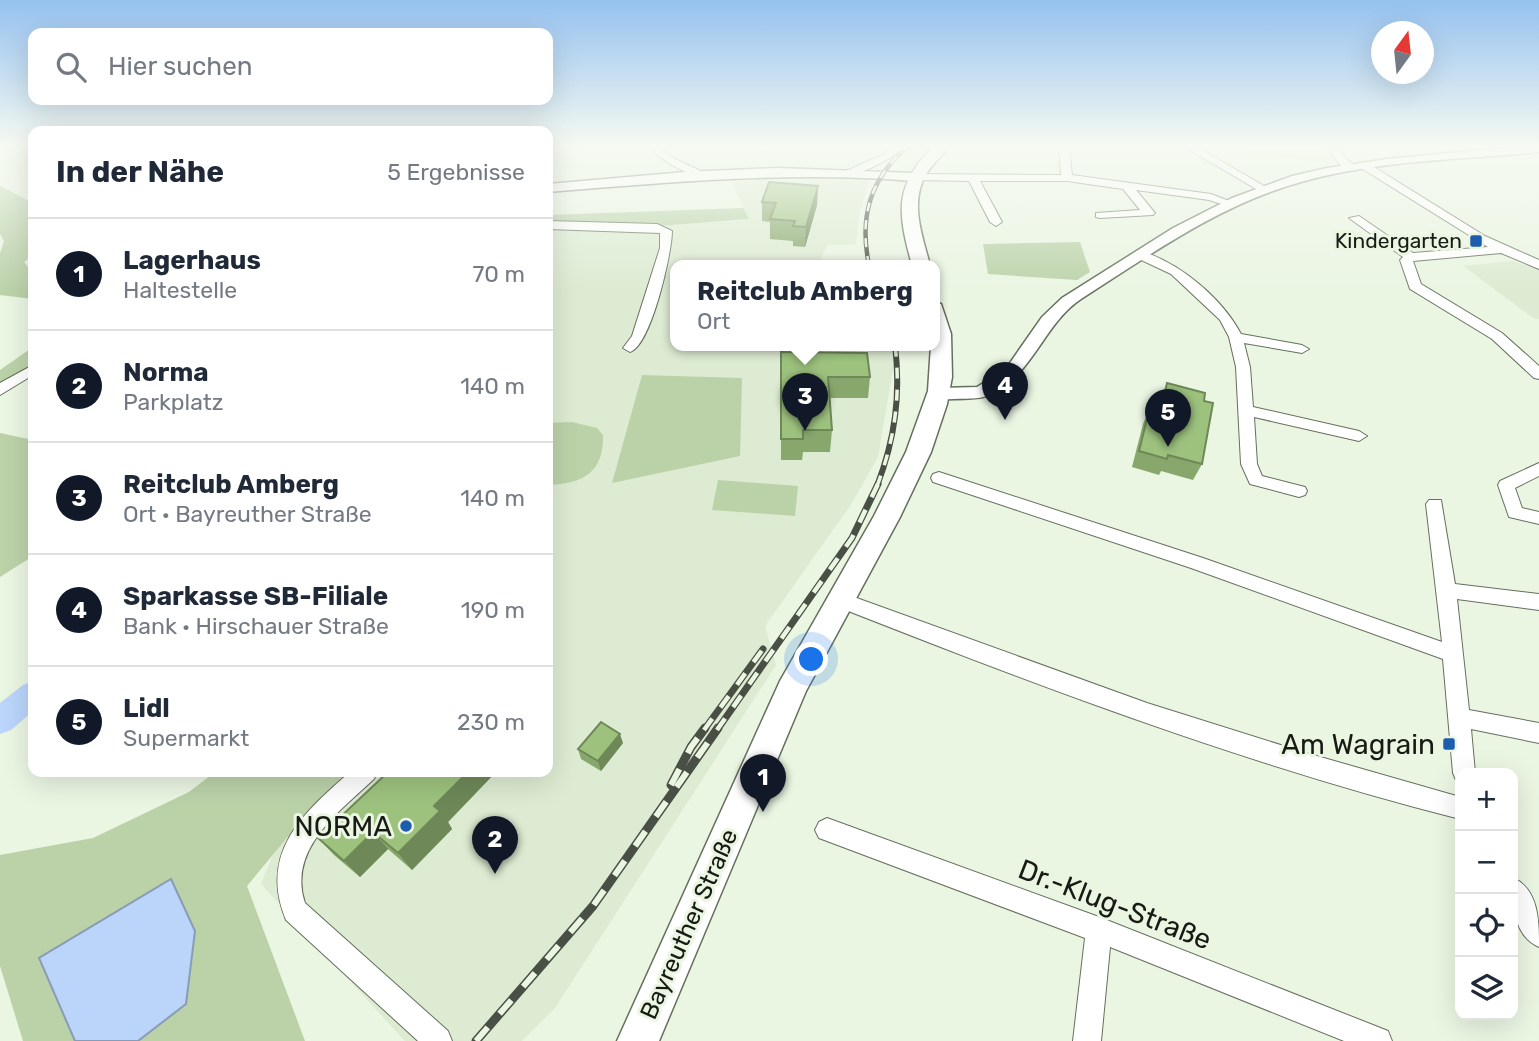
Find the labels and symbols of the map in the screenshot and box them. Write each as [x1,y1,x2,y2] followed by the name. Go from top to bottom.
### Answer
[1371,21,1434,84] north arrow
[1335,228,1462,253] place label: Kindergarten
[1468,233,1484,249] marker: Kindergarten
[982,362,1028,420] pin: 4
[782,373,828,431] pin: 3
[1145,389,1191,447] pin: 5
[794,642,828,676] your location
[1281,728,1435,761] place label: Am Wagrain
[1441,736,1457,752] marker: Am Wagrain
[740,754,786,812] pin: 1
[294,810,392,843] place label: NORMA
[472,816,518,874] pin: 2
[398,818,414,834] marker: NORMA
[635,825,743,1023] street label: Bayreuther Straße
[1014,852,1216,956] street label: Dr.-Klug-Straße

